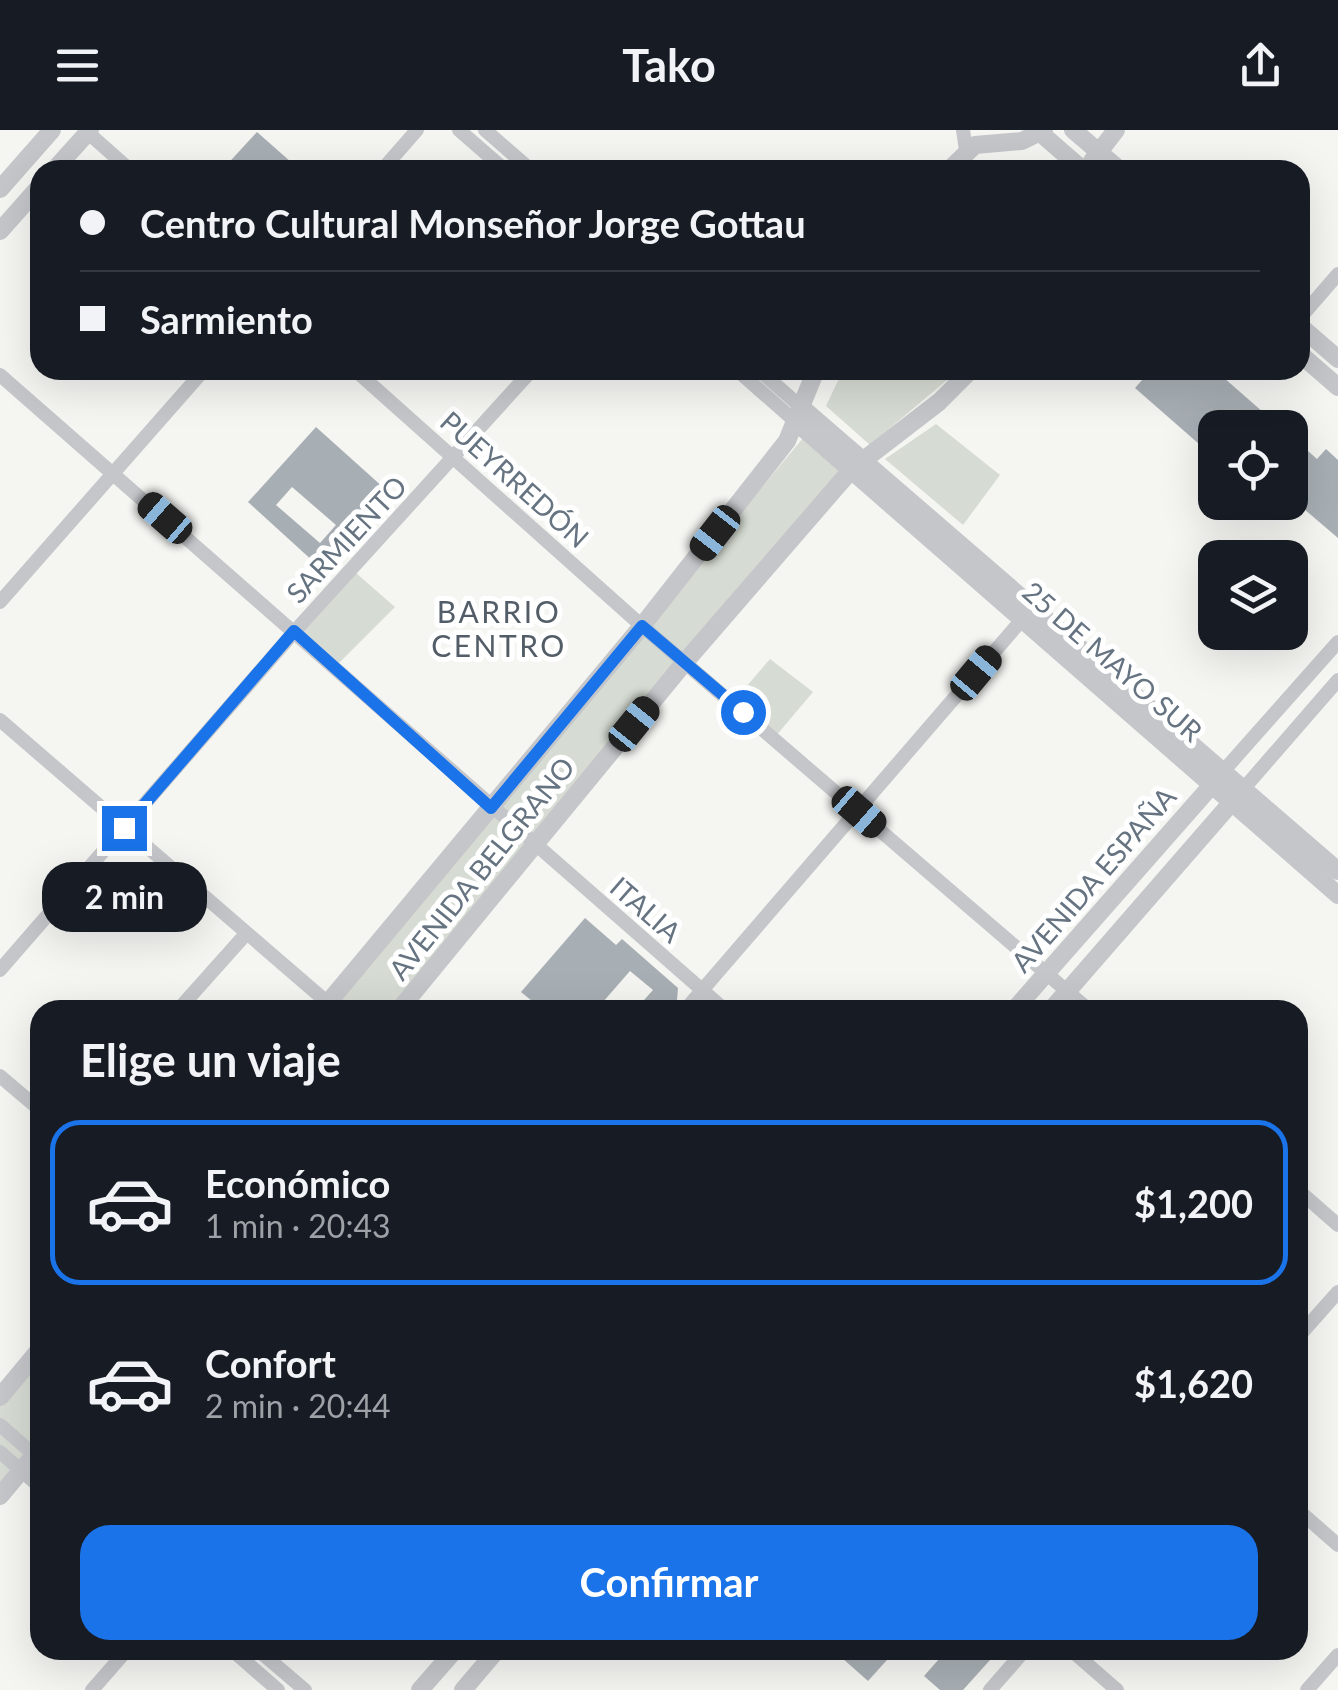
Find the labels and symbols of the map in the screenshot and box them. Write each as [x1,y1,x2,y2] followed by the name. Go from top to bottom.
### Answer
[434,404,596,554] street label: PUEYRREDÓN
[279,469,413,609] street label: SARMIENTO
[133,487,197,549] car
[685,500,745,566] car
[1016,574,1210,748] street label: 25 DE MAYO SUR
[431,593,567,663] district label: BARRIO CENTRO
[945,640,1007,706] car
[721,690,766,735] route start
[603,691,665,757] car
[381,750,581,986] street label: AVENIDA BELGRANO
[1003,780,1183,978] street label: AVENIDA ESPAÑA
[827,781,891,843] car
[102,806,147,851] route end
[42,863,206,933] callout: 2 min
[604,869,688,949] street label: ITALIA

